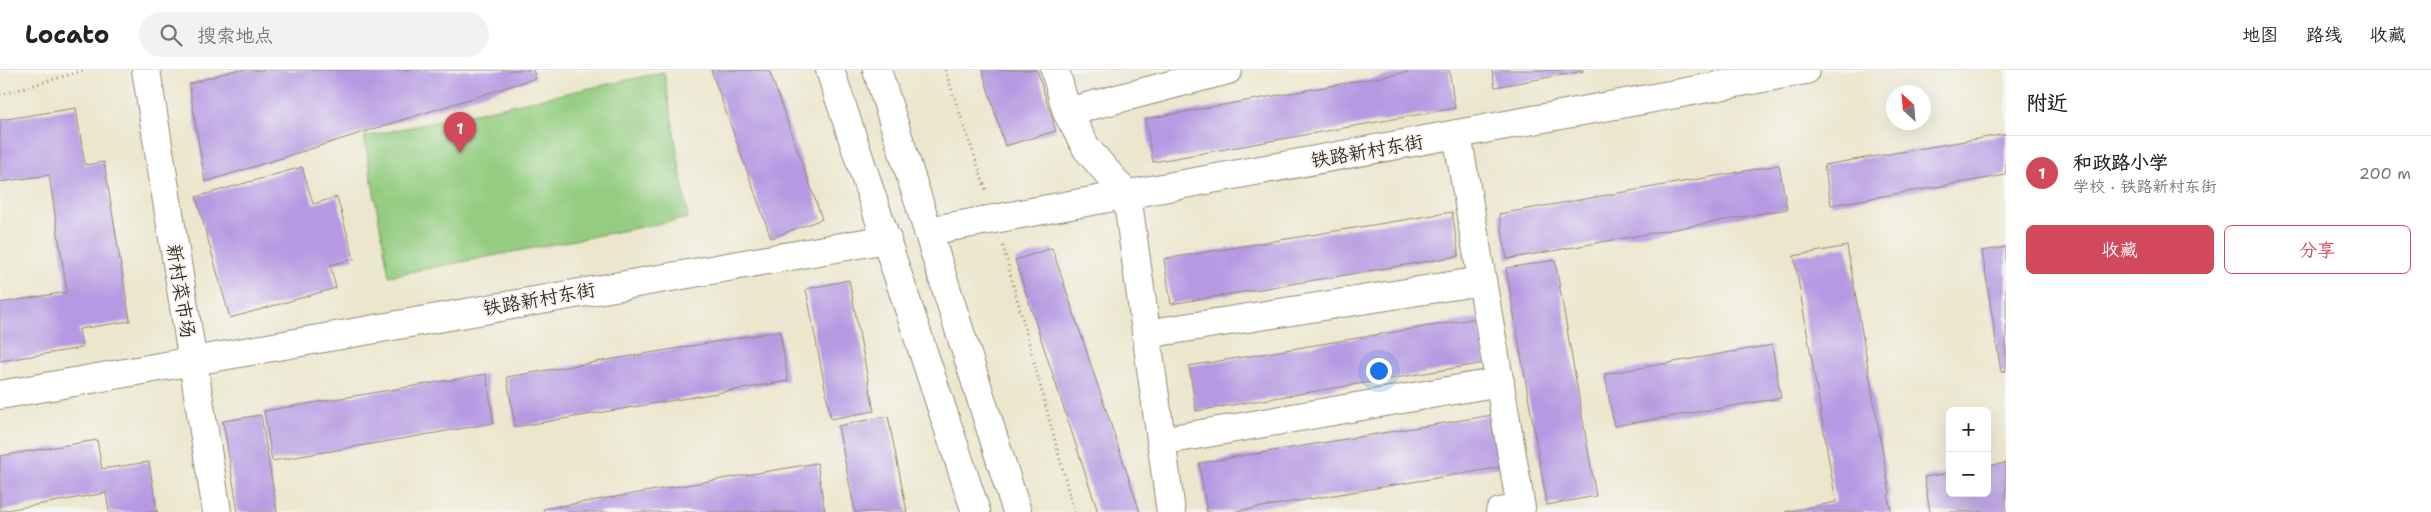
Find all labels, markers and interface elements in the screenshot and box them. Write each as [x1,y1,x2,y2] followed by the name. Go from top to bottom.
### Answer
[139,12,489,57] search box
[25,19,109,51] text: Locato
[157,21,185,49] icon: search
[197,23,273,48] text: 搜索地点
[2242,23,2278,47] text: 地图
[2306,23,2342,47] text: 路线
[2370,23,2406,47] text: 收藏
[1886,85,1931,130] north arrow
[2026,89,2068,117] text: 附近
[444,112,476,153] pin: 1
[1309,129,1425,173] street label: 铁路新村东街
[2073,150,2168,175] text: 和政路小学
[2038,163,2046,184] text: 1
[2359,163,2411,184] text: 200 m
[2073,176,2216,197] text: 学校 · 铁路新村东街
[2026,225,2214,274] button: 收藏
[2224,225,2411,274] button: 分享
[161,242,201,340] street label: 新村菜市场
[481,277,597,321] street label: 铁路新村东街
[1366,358,1392,384] your location
[1946,407,1991,497] map controls
[1946,407,1991,452] button: +
[1946,452,1991,497] button: −

